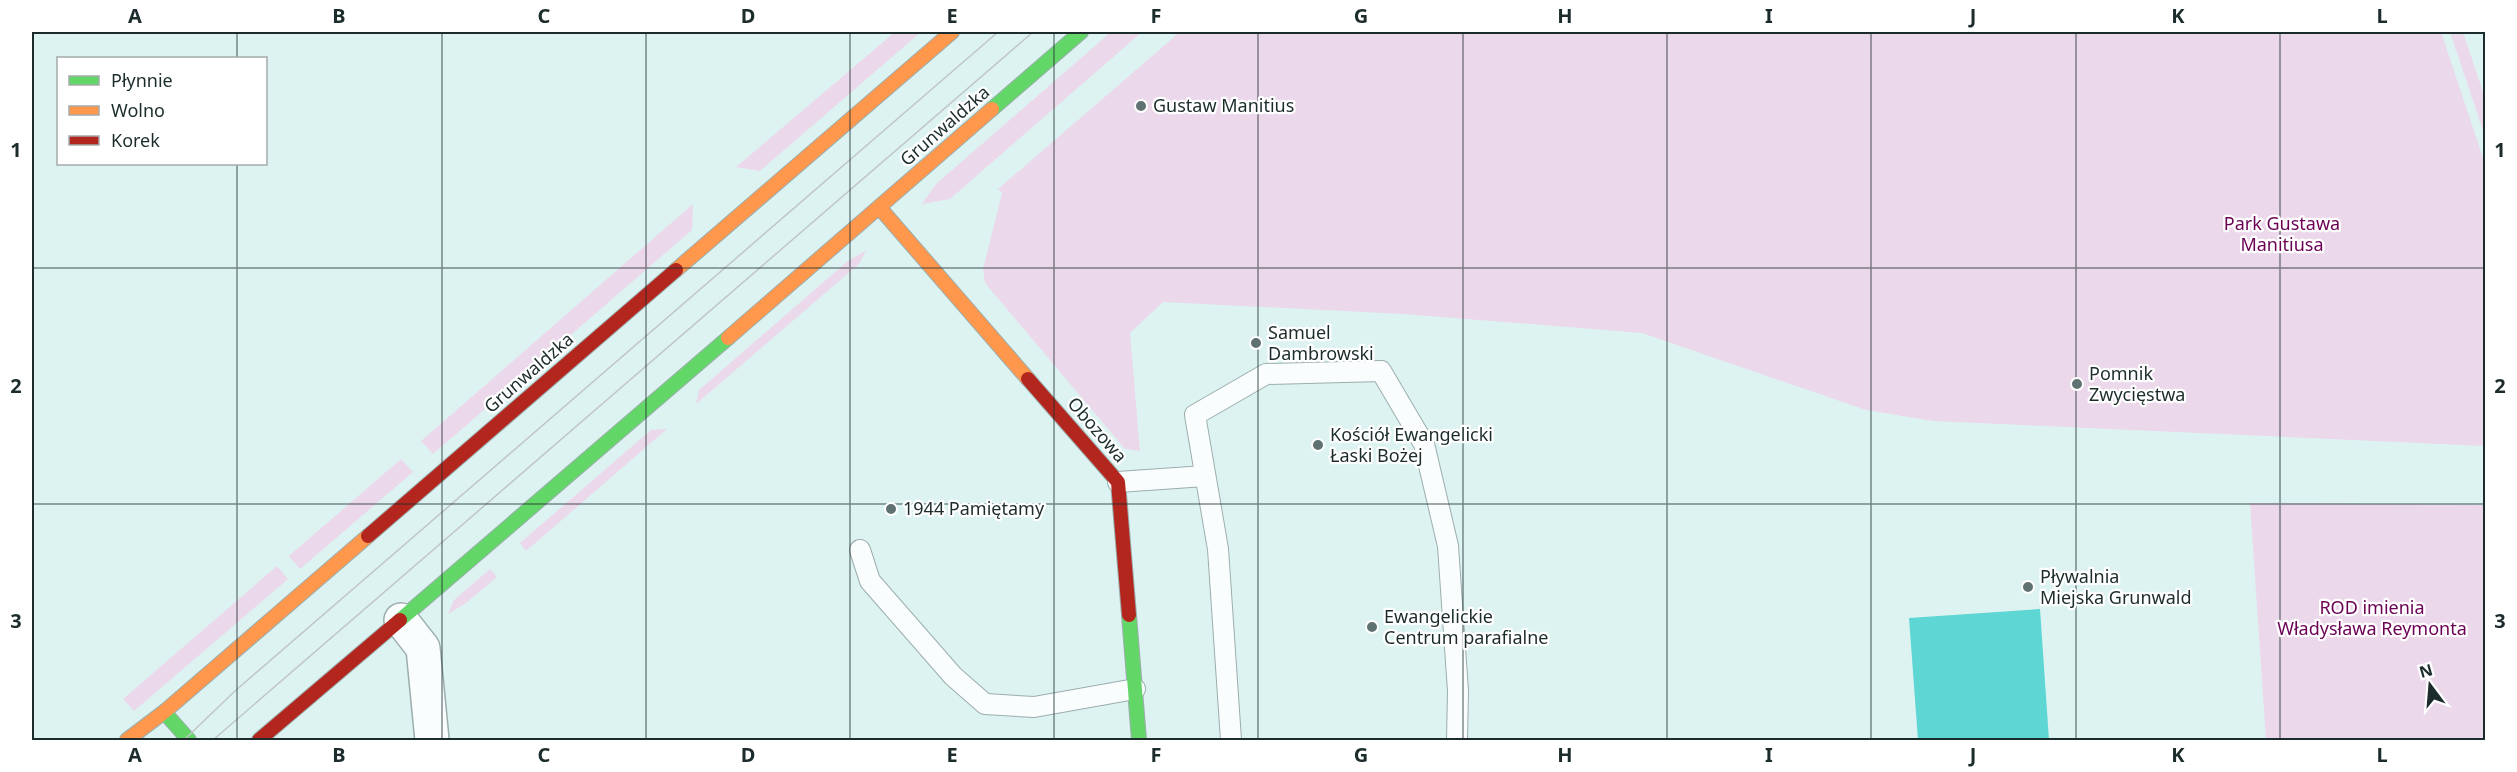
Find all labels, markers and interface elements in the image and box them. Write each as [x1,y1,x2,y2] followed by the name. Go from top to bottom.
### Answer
[128,2,142,29] text: A
[332,2,346,29] text: B
[538,2,551,29] text: C
[741,2,755,29] text: D
[946,2,958,29] text: E
[1151,2,1161,29] text: F
[1354,2,1368,29] text: G
[1557,2,1573,29] text: H
[1765,2,1773,29] text: I
[1968,2,1976,29] text: J
[2171,2,2185,29] text: K
[2376,2,2388,29] text: L
[57,57,267,165] legend
[111,68,173,92] text: Płynnie
[895,80,994,171] street label: Grunwaldzka
[1153,93,1294,117] place label: Gustaw Manitius
[111,98,165,122] text: Wolno
[1134,99,1148,113] marker: Gustaw Manitius
[111,128,160,152] text: Korek
[10,136,22,163] text: 1
[2494,136,2506,163] text: 1
[2224,211,2340,256] park label: Park Gustawa Manitiusa
[1268,320,1374,365] place label: Samuel Dambrowski
[479,327,578,418] street label: Grunwaldzka
[1249,336,1263,350] marker: Samuel Dambrowski
[2089,361,2185,406] place label: Pomnik Zwycięstwa
[10,372,22,399] text: 2
[2494,372,2506,399] text: 2
[2070,377,2084,391] marker: Pomnik Zwycięstwa
[1063,392,1133,467] street label: Obozowa
[1330,422,1493,467] place label: Kościół Ewangelicki Łaski Bożej
[1311,438,1325,452] marker: Kościół Ewangelicki Łaski Bożej
[903,496,1045,520] place label: 1944 Pamiętamy
[884,502,898,516] marker: 1944 Pamiętamy
[2040,564,2192,609] place label: Pływalnia Miejska Grunwald
[2021,580,2035,594] marker: Pływalnia Miejska Grunwald
[2277,595,2467,640] park label: ROD imienia Władysława Reymonta
[1384,604,1548,649] place label: Ewangelickie Centrum parafialne
[10,607,22,634] text: 3
[2494,607,2506,634] text: 3
[1365,620,1379,634] marker: Ewangelickie Centrum parafialne
[2400,655,2460,715] north arrow
[2417,658,2435,683] text: N
[128,741,142,768] text: A
[332,741,346,768] text: B
[538,741,551,768] text: C
[741,741,755,768] text: D
[946,741,958,768] text: E
[1151,741,1161,768] text: F
[1354,741,1368,768] text: G
[1557,741,1573,768] text: H
[1765,741,1773,768] text: I
[1968,741,1976,768] text: J
[2171,741,2185,768] text: K
[2376,741,2388,768] text: L

